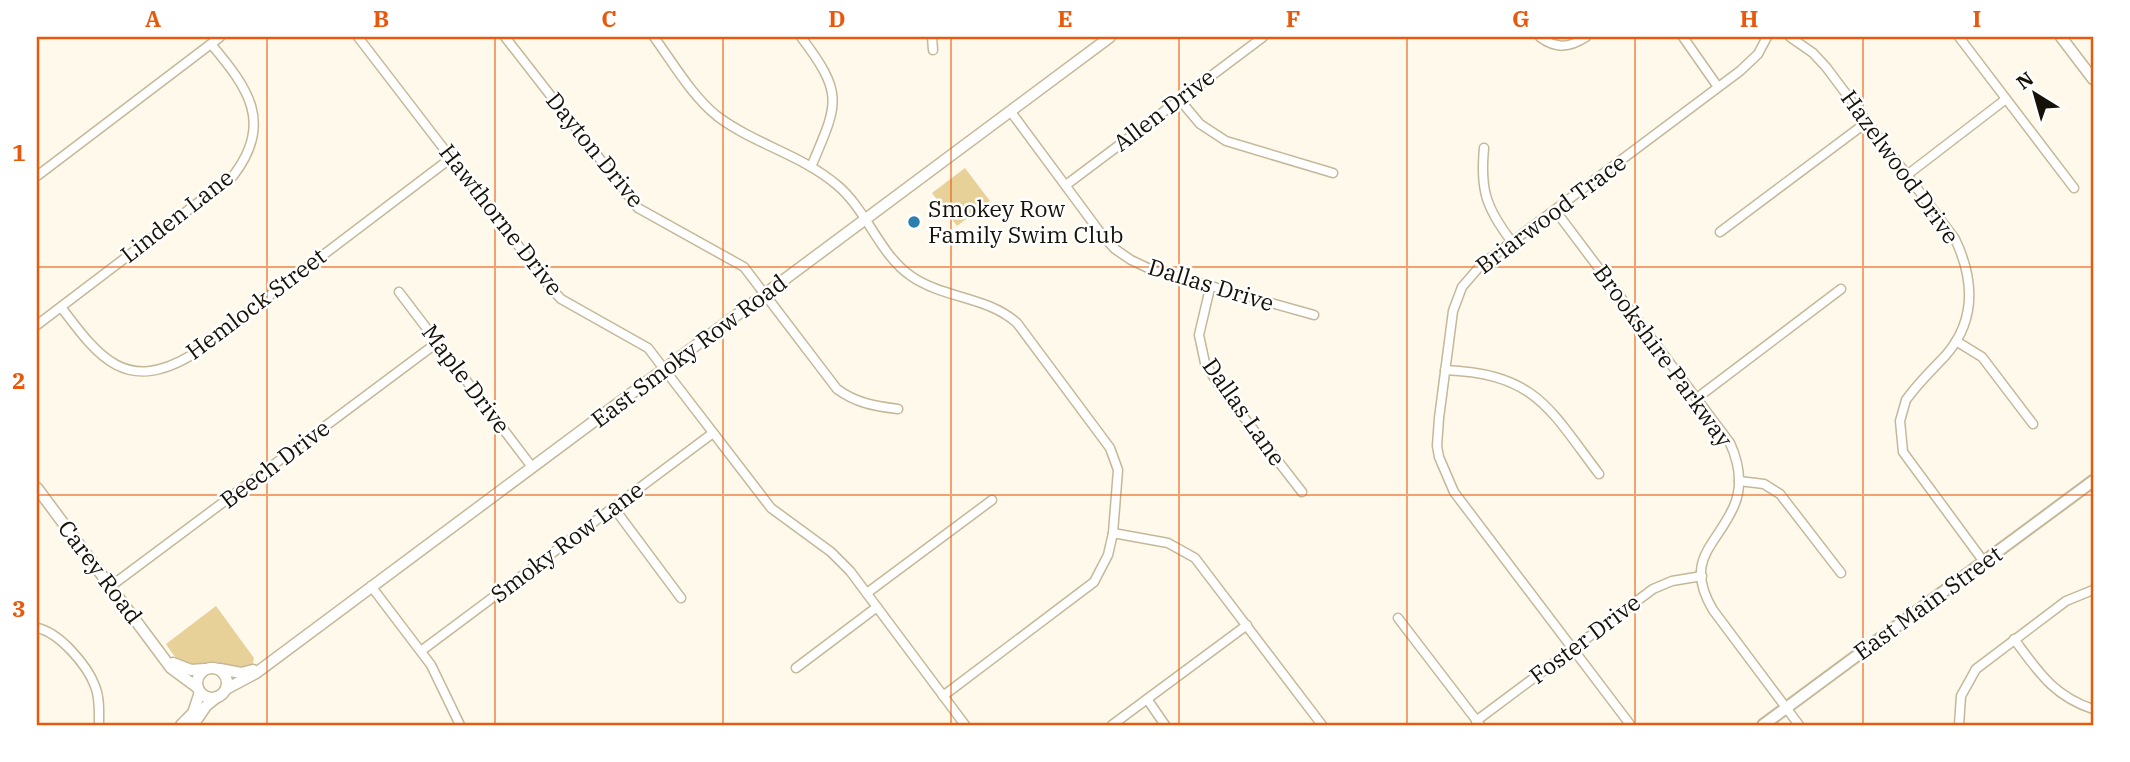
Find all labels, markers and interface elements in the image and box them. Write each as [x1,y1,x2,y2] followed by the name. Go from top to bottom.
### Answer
[145,3,161,33] text: A
[373,3,389,33] text: B
[601,3,617,33] text: C
[828,3,846,33] text: D
[1057,3,1073,33] text: E
[1286,3,1300,33] text: F
[1512,3,1530,33] text: G
[1740,3,1758,33] text: H
[1973,3,1981,33] text: I
[2000,60,2070,130] north arrow
[1107,61,1220,157] street label: Allen Drive
[2012,66,2038,95] text: N
[1835,84,1967,249] street label: Hazelwood Drive
[540,86,651,213] street label: Dayton Drive
[12,137,26,167] text: 1
[433,137,570,301] street label: Hawthorne Drive
[1469,147,1632,280] street label: Briarwood Trace
[114,162,239,269] street label: Linden Lane
[928,193,1123,249] place label: Smokey Row Family Swim Club
[906,214,922,230] marker: Smokey Row Family Swim Club
[179,241,331,366] street label: Hemlock Street
[1145,251,1278,317] street label: Dallas Drive
[1587,258,1741,453] street label: Brookshire Parkway
[585,267,792,434] street label: East Smoky Row Road
[416,318,518,439] street label: Maple Drive
[1197,352,1293,471] street label: Dallas Lane
[12,365,26,395] text: 2
[214,412,335,514] street label: Beech Drive
[484,474,649,609] street label: Smoky Row Lane
[52,514,150,629] street label: Carey Road
[1847,538,2008,666] street label: East Main Street
[1523,587,1646,690] street label: Foster Drive
[12,593,26,623] text: 3

